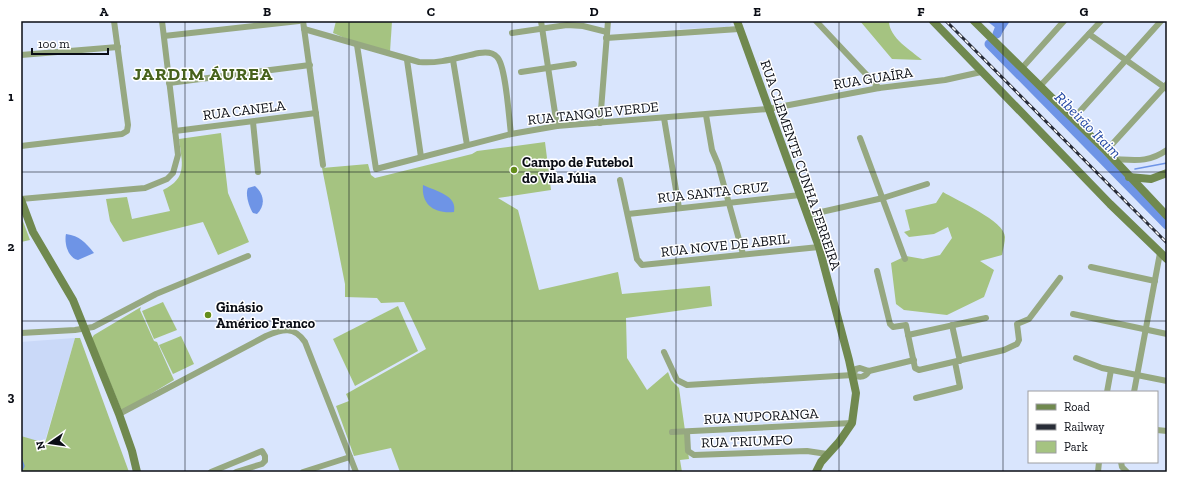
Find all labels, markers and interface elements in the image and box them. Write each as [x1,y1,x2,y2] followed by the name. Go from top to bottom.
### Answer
[100,4,109,19] text: A
[263,4,271,19] text: B
[427,4,435,19] text: C
[589,4,599,19] text: D
[753,4,761,19] text: E
[917,4,925,19] text: F
[1080,4,1089,19] text: G
[32,30,108,56] scale bar
[38,37,70,51] text: 100 m
[756,58,845,273] street label: RUA CLEMENTE CUNHA FERREIRA
[133,63,273,85] district label: JARDIM ÁUREA
[832,64,915,93] street label: RUA GUAÍRA
[1051,88,1125,162] water label: Ribeirão Itaim
[8,89,14,104] text: 1
[202,97,287,124] street label: RUA CANELA
[527,98,659,129] street label: RUA TANQUE VERDE
[522,154,633,187] place label: Campo de Futebol do Vila Júlia
[509,165,519,175] marker: Campo de Futebol do Vila Júlia
[657,178,769,207] street label: RUA SANTA CRUZ
[660,230,791,261] street label: RUA NOVE DE ABRIL
[8,239,15,254] text: 2
[216,299,316,332] place label: Ginásio Américo Franco
[203,310,213,320] marker: Ginásio Américo Franco
[8,389,15,404] text: 3
[1028,391,1158,463] legend
[1064,400,1090,414] text: Road
[703,405,820,428] street label: RUA NUPORANGA
[1064,420,1105,434] text: Railway
[30,423,70,463] north arrow
[701,431,793,452] street label: RUA TRIUMFO
[33,439,48,451] text: N
[1064,440,1089,454] text: Park

